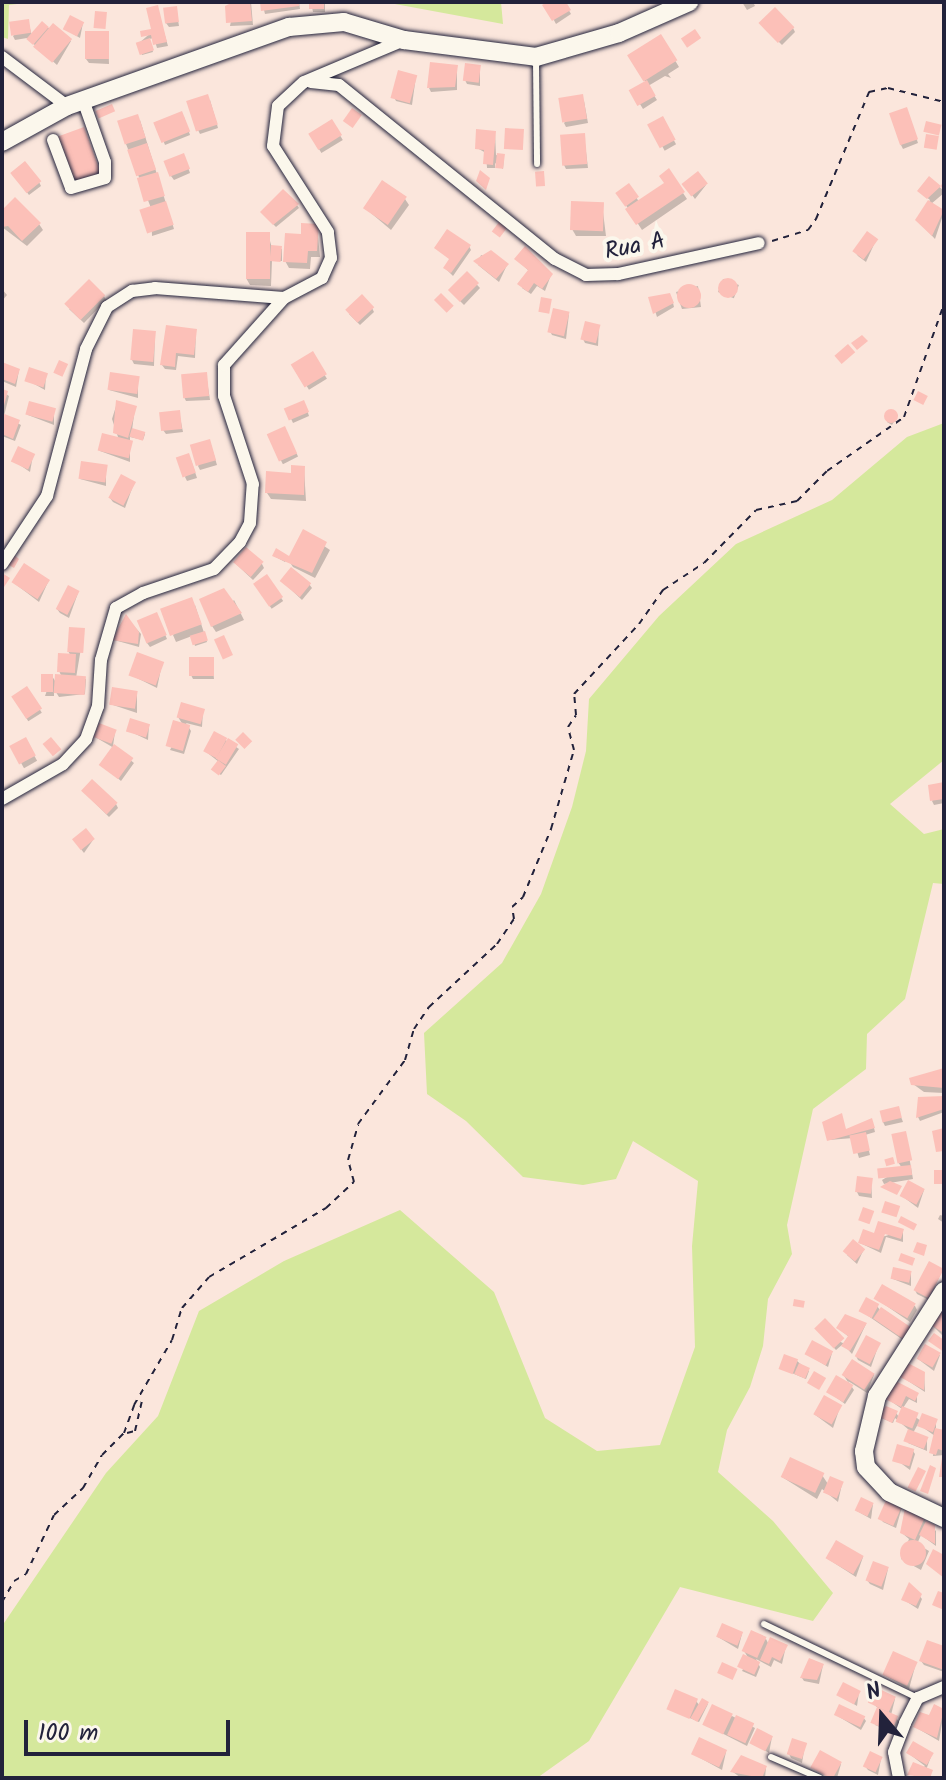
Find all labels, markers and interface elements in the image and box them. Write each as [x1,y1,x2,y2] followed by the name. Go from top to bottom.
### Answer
[602,227,668,267] street label: Rua A
[862,1674,886,1712] text: N
[842,1676,922,1756] north arrow
[28,1704,234,1754] scale bar
[38,1714,98,1753] text: 100 m

